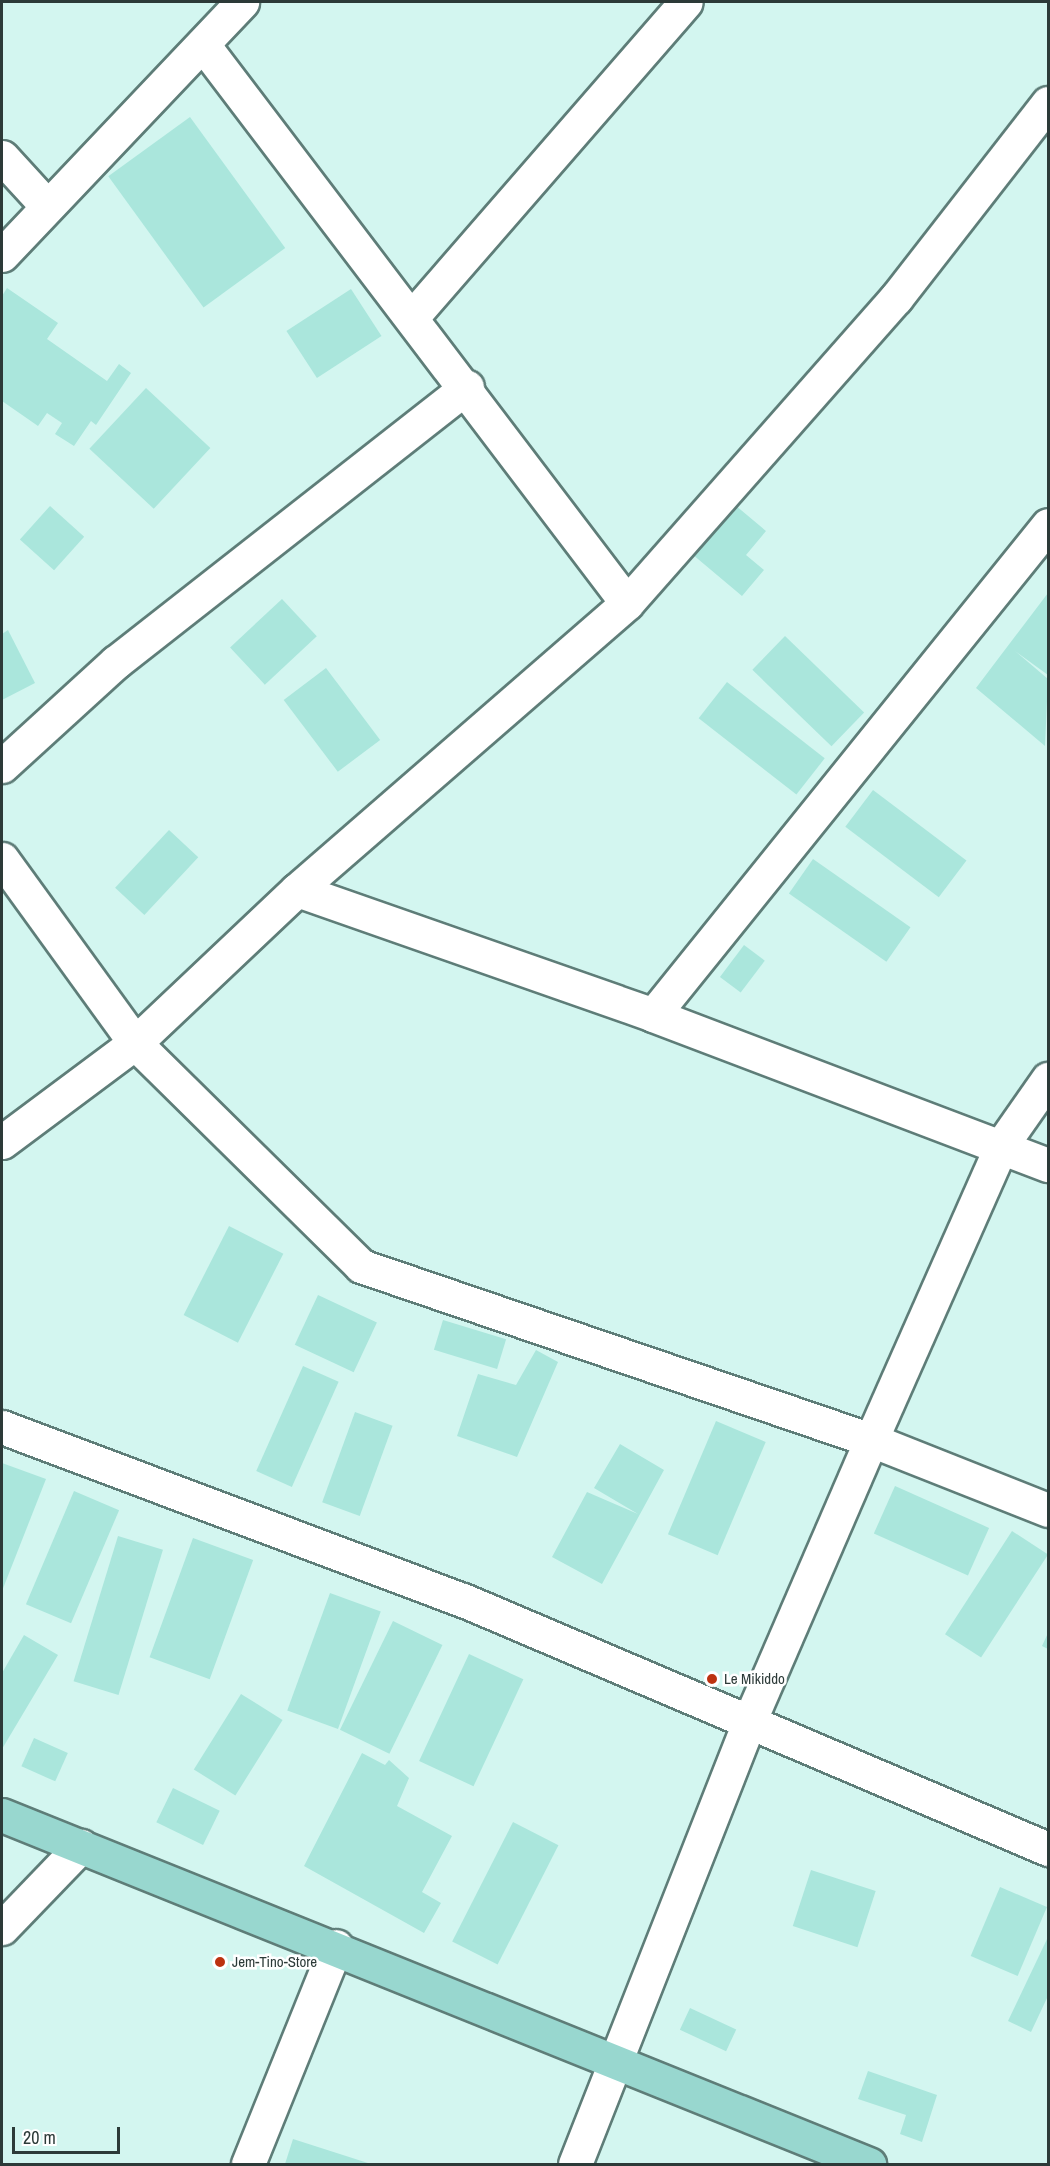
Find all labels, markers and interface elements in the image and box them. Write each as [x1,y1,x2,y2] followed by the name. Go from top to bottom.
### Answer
[724,1670,785,1688] place label: Le Mikiddo
[705,1672,719,1686] marker: Le Mikiddo
[232,1953,317,1971] place label: Jem-Tino-Store
[213,1955,227,1969] marker: Jem-Tino-Store
[15,2115,123,2153] scale bar
[23,2125,56,2150] text: 20 m

